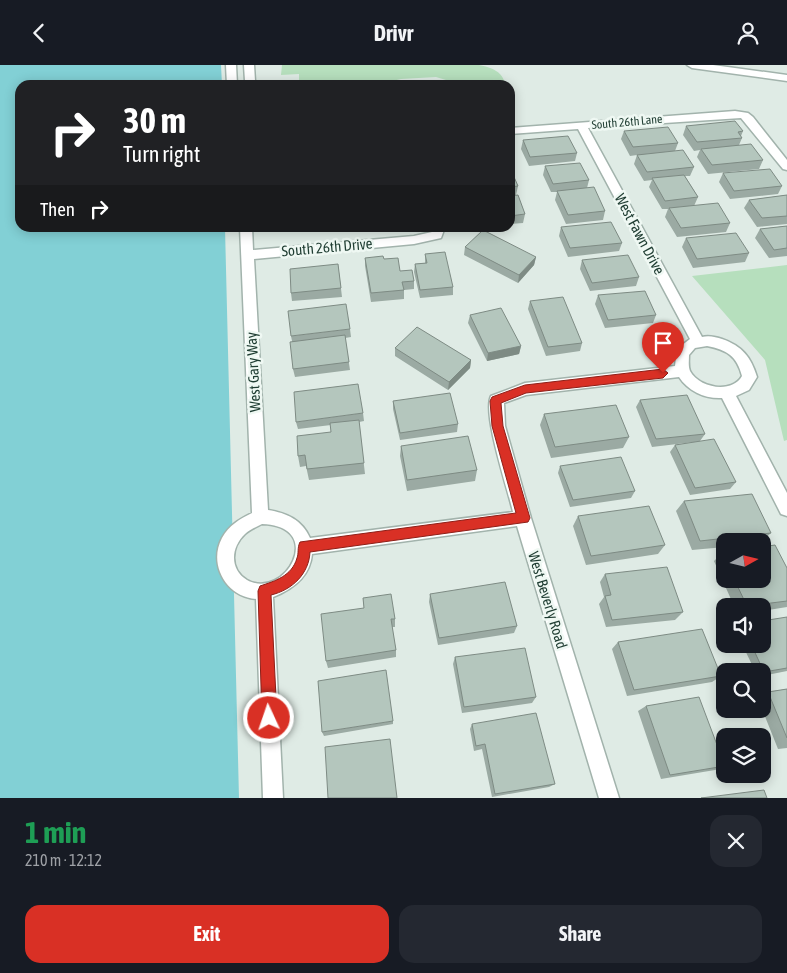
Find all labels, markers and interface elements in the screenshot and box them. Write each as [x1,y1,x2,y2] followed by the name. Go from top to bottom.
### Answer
[25,19,53,47] icon: back
[734,19,762,47] icon: person
[374,20,413,46] text: Drivr
[40,100,105,165] icon: right
[123,100,186,140] text: 30 m
[591,112,663,132] street label: South 26th Lane
[123,141,200,167] text: Turn right
[612,191,668,277] street label: West Fawn Drive
[85,195,113,223] icon: right
[40,198,75,220] text: Then
[281,235,373,259] street label: South 26th Drive
[642,322,684,373] pin
[649,329,677,357] icon: arrive
[242,332,264,412] street label: West Gary Way
[716,533,771,587] north arrow
[716,533,771,783] map controls
[525,549,571,651] street label: West Beverly Road
[716,598,771,653] button: sound
[716,663,771,718] button: search
[242,691,294,743] position arrow
[716,728,771,783] button: layers
[25,815,86,849] text: 1 min
[710,815,762,867] button: close
[25,851,102,869] text: 210 m · 12:12
[25,905,389,963] button: Exit
[399,905,762,963] button: Share

